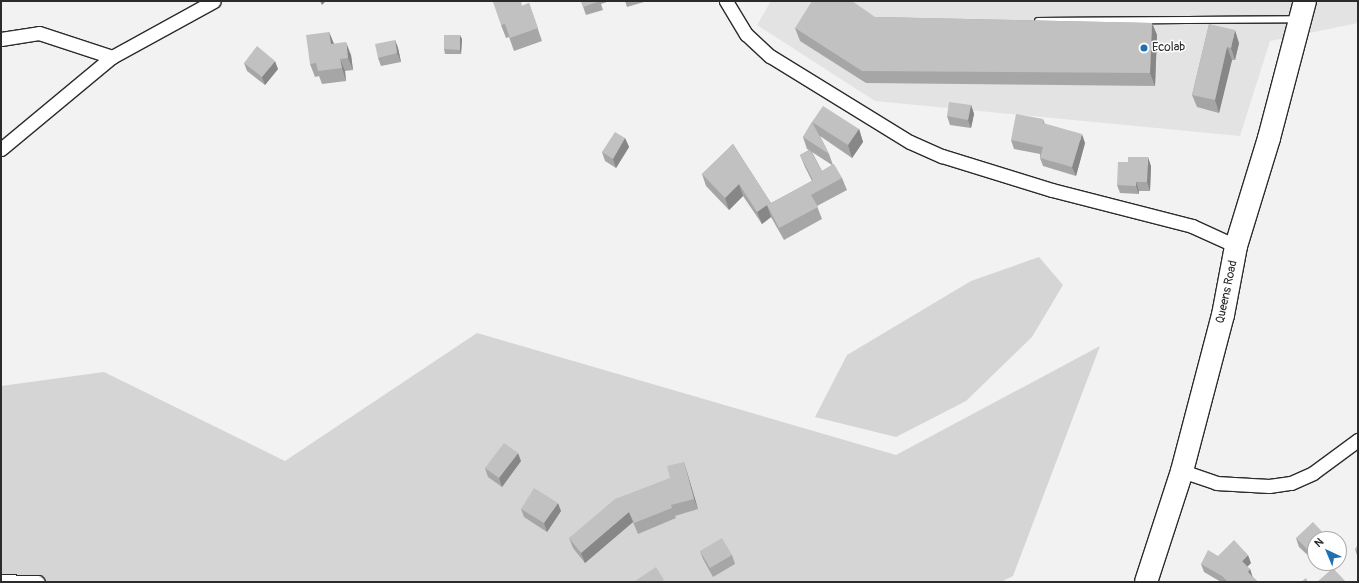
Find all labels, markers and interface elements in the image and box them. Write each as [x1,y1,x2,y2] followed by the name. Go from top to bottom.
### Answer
[1152,41,1185,55] place label: Ecolab
[1139,43,1149,53] marker: Ecolab
[1213,259,1241,325] street label: Queens Road
[1307,531,1347,571] north arrow
[1312,535,1326,550] text: N

